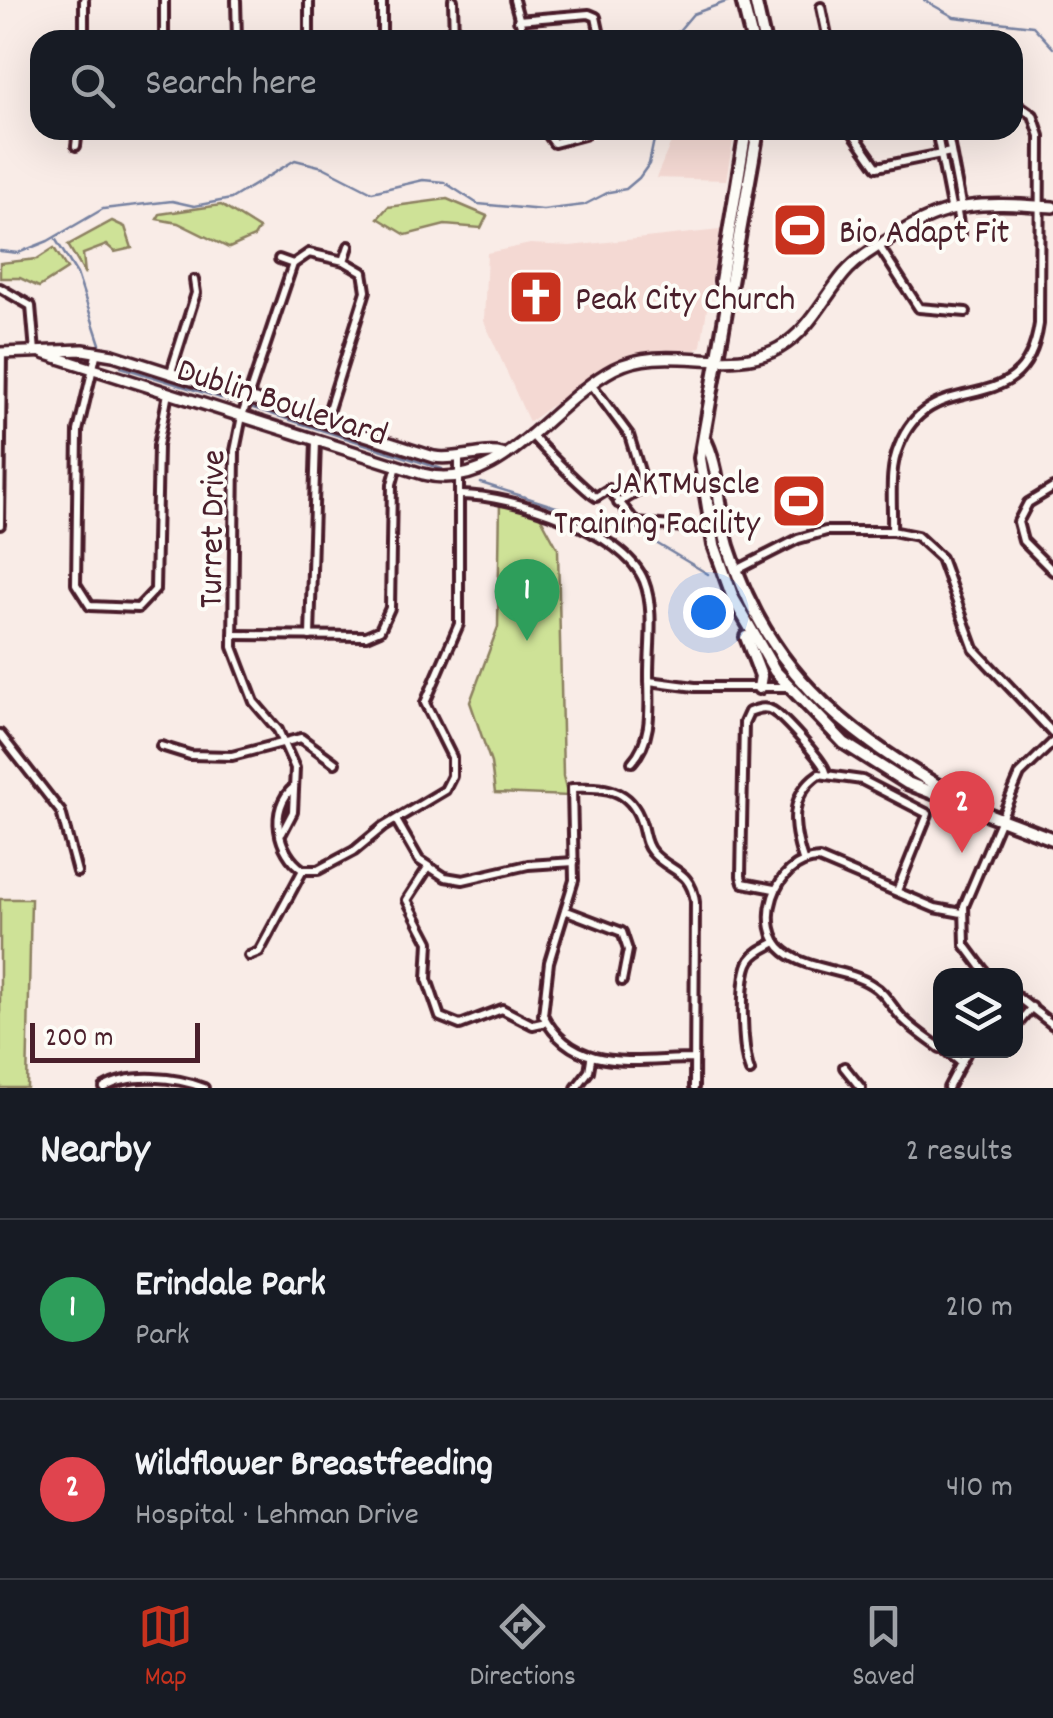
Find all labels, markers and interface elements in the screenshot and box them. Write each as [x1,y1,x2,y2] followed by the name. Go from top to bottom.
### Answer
[30,30,1023,140] search box
[65,58,120,113] icon: search
[145,58,317,113] text: Search here
[770,200,830,260] sports icon: Bio Adapt Fit
[839,210,1010,260] place label: Bio Adapt Fit
[506,267,566,327] church icon: Peak City Church
[575,277,795,327] place label: Peak City Church
[170,347,393,462] street label: Dublin Boulevard
[189,449,241,609] street label: Turret Drive
[554,461,761,551] place label: JAKTMuscle Training Facility
[769,471,829,531] sports icon: JAKTMuscle Training Facility
[494,558,560,641] pin: 1
[683,587,734,638] your location
[930,770,994,853] pin: 2
[933,968,1023,1058] map controls
[933,968,1023,1058] button: layers
[30,1018,200,1062] scale bar
[45,1020,113,1060] text: 200 m
[40,1123,150,1183] text: Nearby
[906,1130,1013,1176] text: 2 results
[135,1259,326,1314] text: Erindale Park
[69,1286,76,1332] text: 1
[945,1286,1013,1332] text: 210 m
[135,1314,190,1360] text: Park
[135,1439,493,1494] text: Wildflower Breastfeeding
[66,1466,79,1512] text: 2
[946,1466,1013,1512] text: 410 m
[135,1494,419,1540] text: Hospital · Lehman Drive
[138,1599,193,1699] tab: Map
[470,1599,576,1699] tab: Directions
[852,1599,915,1699] tab: Saved

